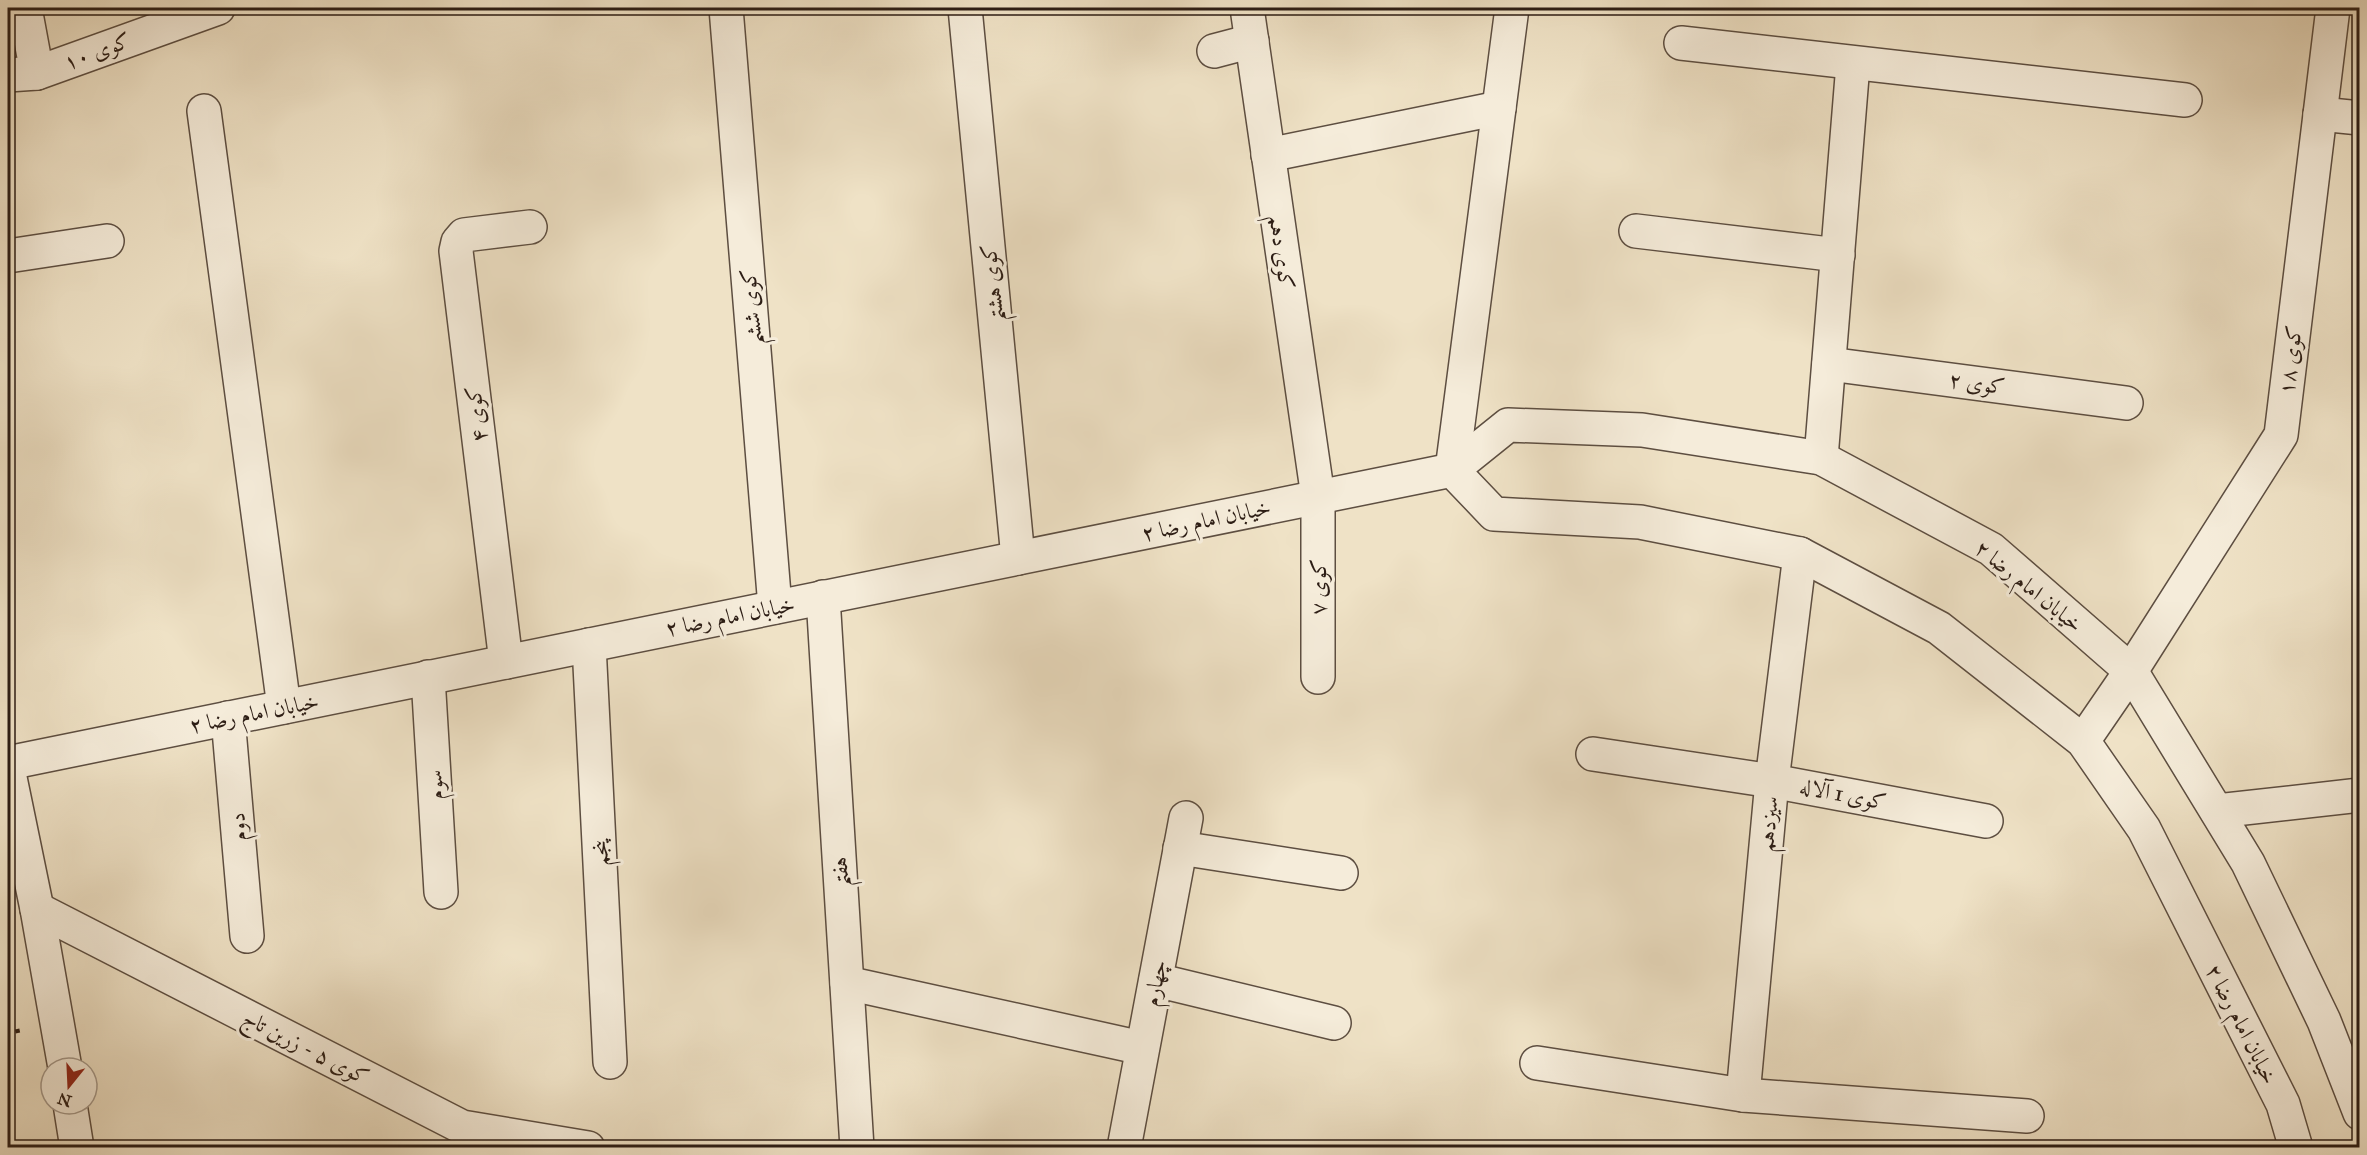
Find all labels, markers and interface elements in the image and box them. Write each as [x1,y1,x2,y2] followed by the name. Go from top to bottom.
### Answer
[60,26,134,76] street label: کوی ۱۰
[1256,213,1301,292] street label: کوی دهم
[974,242,1017,323] street label: کوی هشتم
[734,267,776,346] street label: کوی ششم
[2272,324,2308,396] street label: کوی ۱۸
[1947,366,2007,400] street label: کوی ۲
[459,384,493,444] street label: کوی ۴
[1139,493,1274,553] street label: خیابان امام رضا ۲
[1966,534,2088,642] street label: خیابان امام رضا ۲
[1305,559,1332,615] street label: کوی ۷
[663,590,798,648] street label: خیابان امام رضا ۲
[187,687,322,745] street label: خیابان امام رضا ۲
[420,769,455,801] street label: سوم
[1797,772,1889,816] street label: کوی 1 آلاله
[1752,795,1791,854] street label: سیزدهم
[223,811,259,842] street label: دوم
[586,837,621,867] street label: پنجم
[825,855,863,888] street label: هفتم
[1137,957,1179,1010] street label: چهارم
[2195,959,2284,1091] street label: خیابان امام رضا ۲
[235,1004,374,1096] street label: کوی ۵ - زرین تاج
[39,1056,99,1116] north arrow
[55,1089,74,1111] text: N

